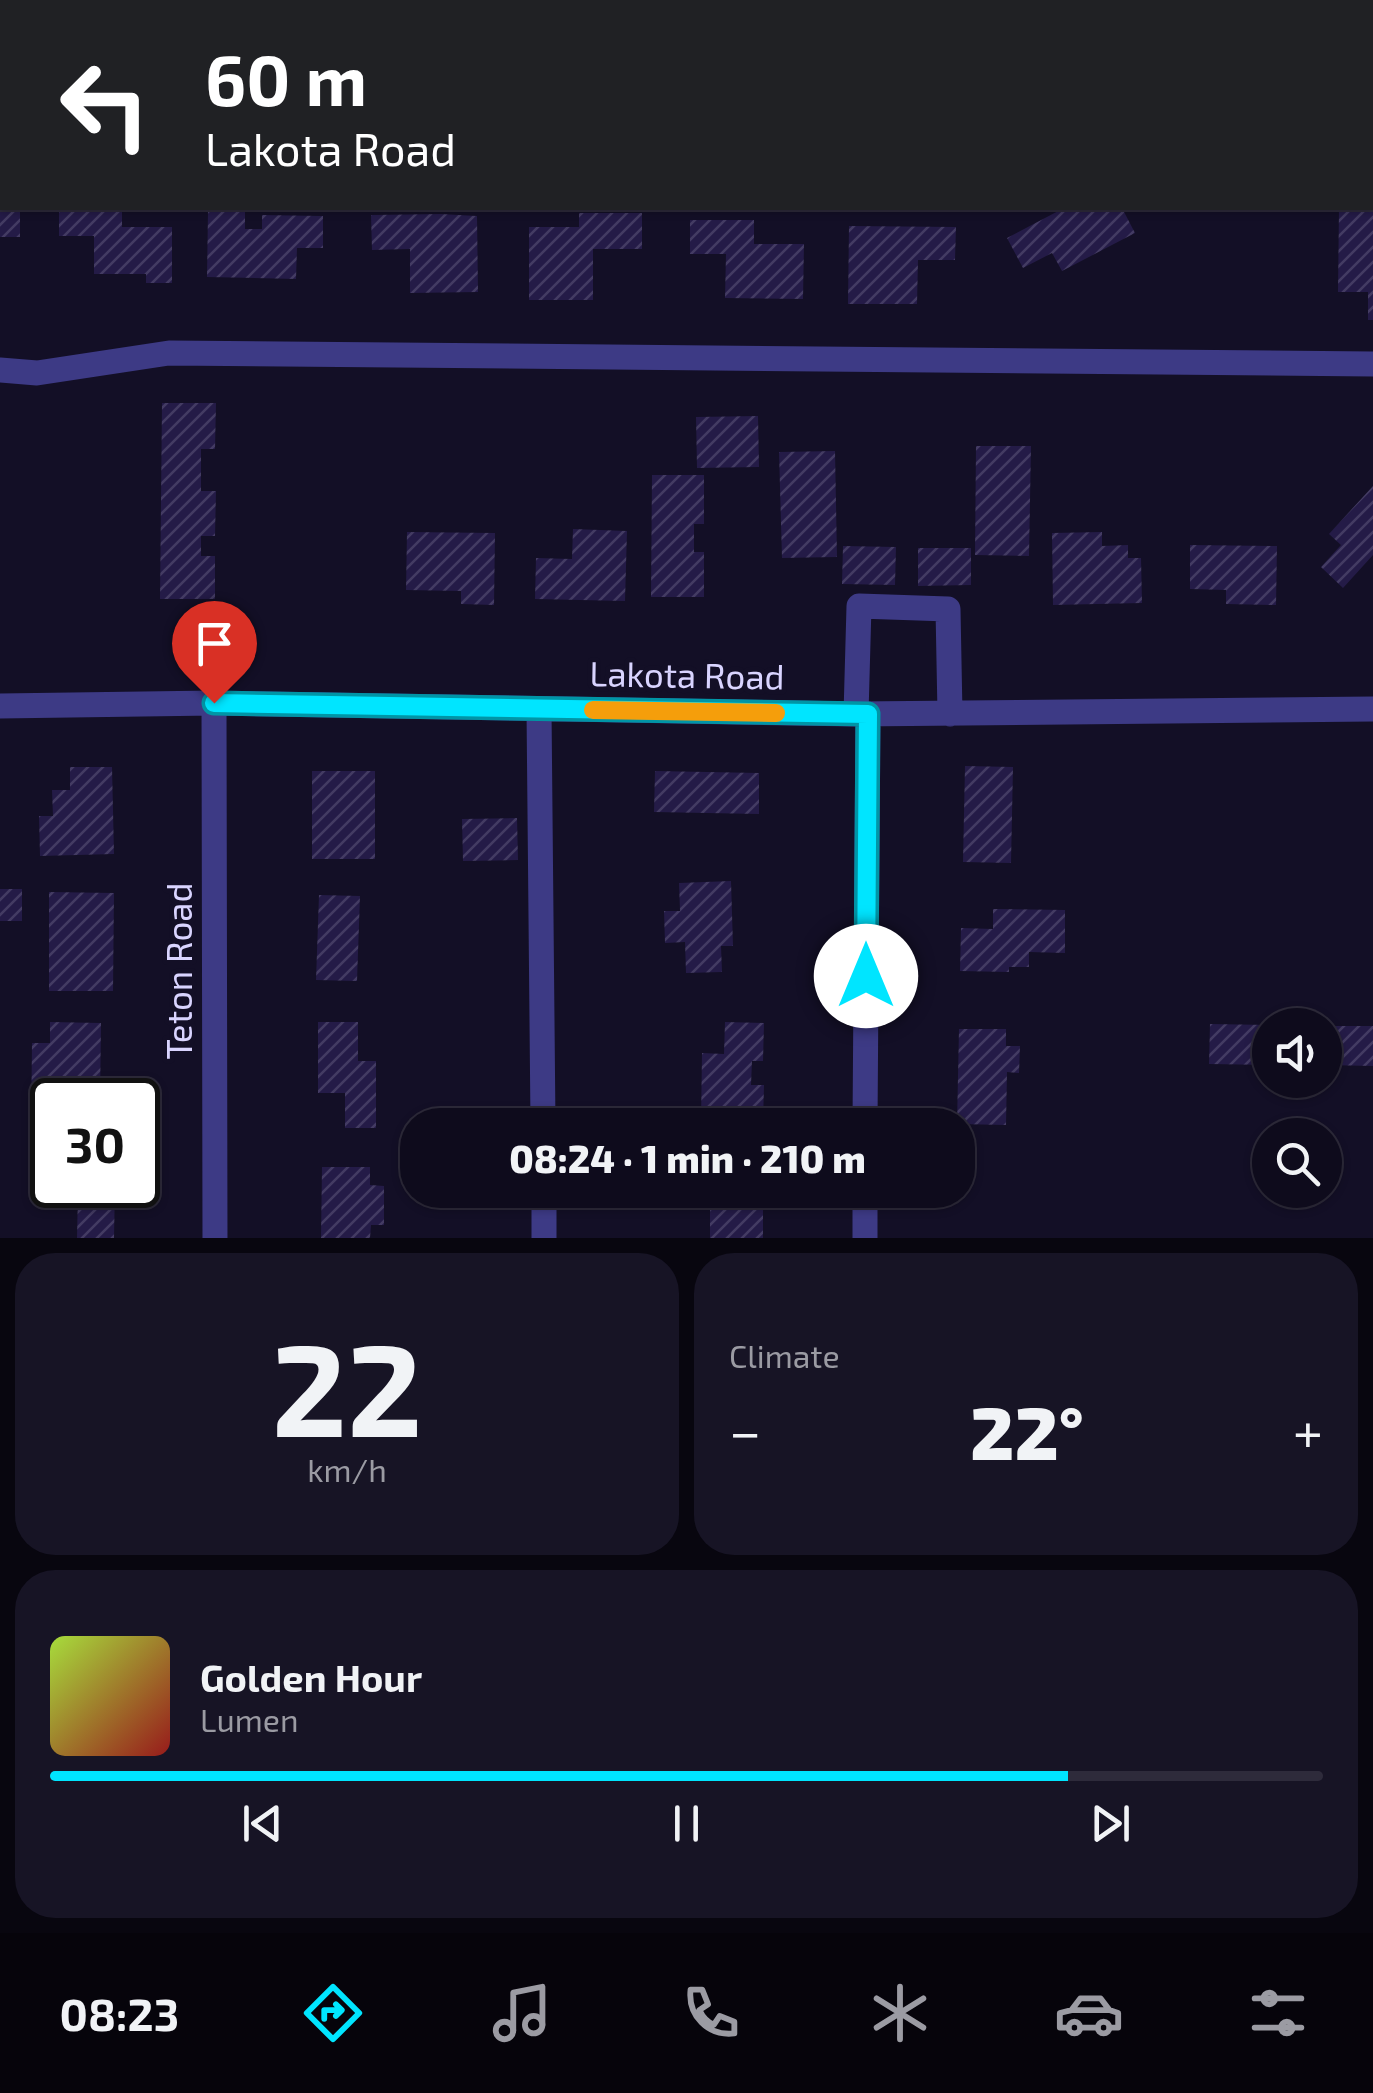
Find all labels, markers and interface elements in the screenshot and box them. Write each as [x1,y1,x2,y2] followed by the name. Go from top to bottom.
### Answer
[205,36,367,120] text: 60 m
[40,40,170,170] icon: left
[205,121,456,175] text: Lakota Road
[172,601,257,704] pin
[187,616,242,671] icon: arrive
[589,651,785,697] street label: Lakota Road
[157,882,199,1060] street label: Teton Road
[814,924,918,1028] position arrow
[1252,1008,1342,1208] map controls
[1252,1008,1342,1098] button: sound
[30,1078,160,1208] speed limit sign: 30
[1252,1118,1342,1208] button: search
[509,1135,866,1181] text: 08:24 · 1 min · 210 m
[271,1307,423,1463] text: 22
[729,1336,840,1374] text: Climate
[970,1385,1084,1475] text: 22°
[729,1397,761,1463] text: −
[1293,1397,1323,1463] text: +
[307,1450,387,1488] text: km/h
[200,1654,422,1700] text: Golden Hour
[200,1700,299,1738] text: Lumen
[235,1796,290,1851] icon: previous
[659,1796,714,1851] icon: pause
[1083,1796,1138,1851] icon: next
[298,1978,368,2048] icon: directions
[487,1978,557,2048] icon: music
[676,1978,746,2048] icon: phone
[865,1978,935,2048] icon: climate
[1054,1978,1124,2048] icon: car
[1243,1978,1313,2048] icon: filters
[60,1986,179,2040] text: 08:23

